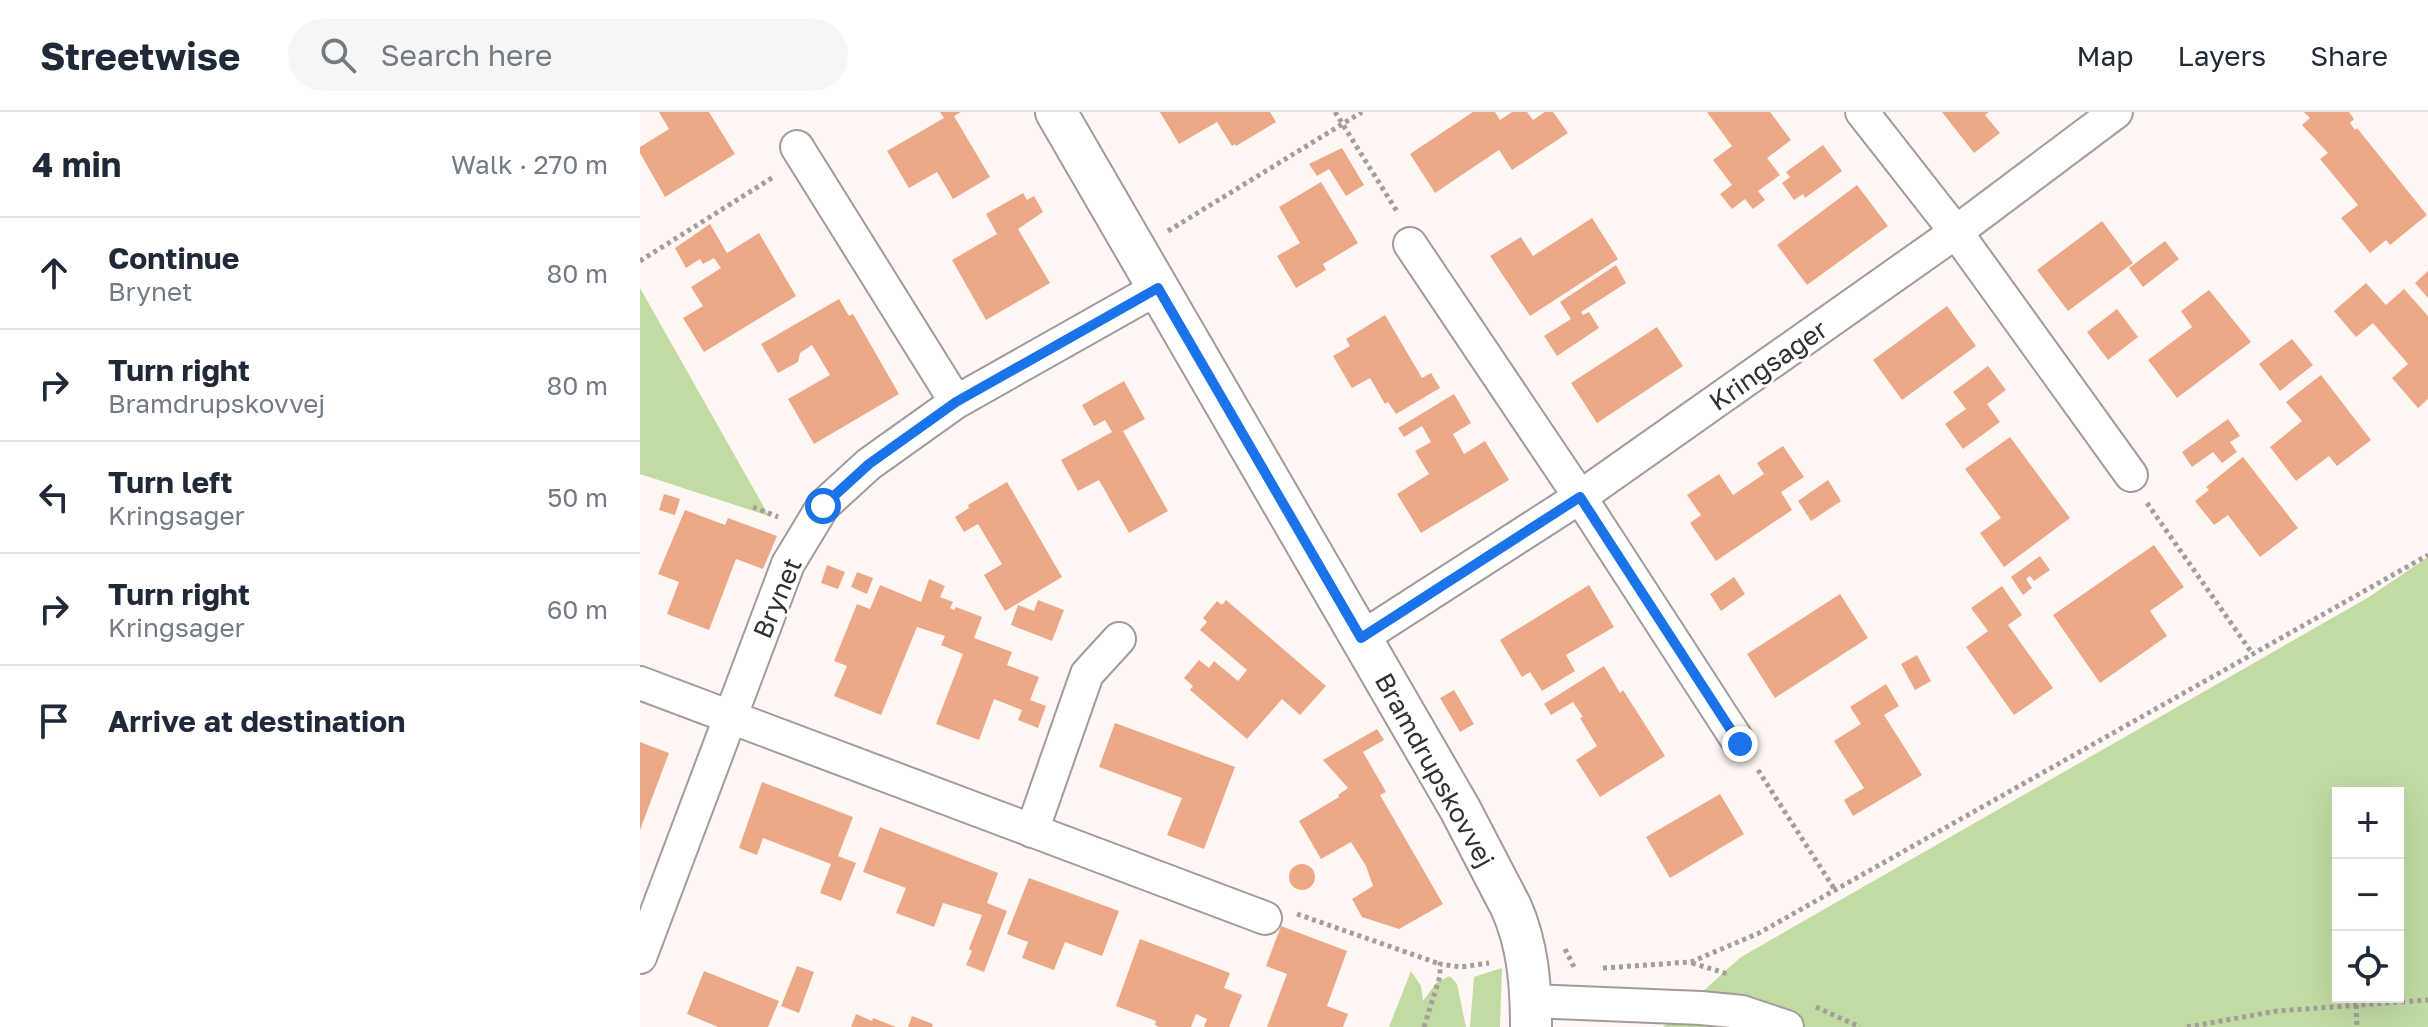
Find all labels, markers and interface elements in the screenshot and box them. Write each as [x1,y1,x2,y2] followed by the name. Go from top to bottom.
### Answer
[288,19,848,91] search box
[40,33,240,78] text: Streetwise
[316,33,360,77] icon: search
[380,37,552,73] text: Search here
[2076,39,2134,72] text: Map
[2178,39,2266,72] text: Layers
[2310,39,2388,72] text: Share
[32,144,121,184] text: 4 min
[451,149,608,180] text: Walk · 270 m
[108,240,239,276] text: Continue
[32,251,76,295] icon: ahead
[547,258,608,289] text: 80 m
[108,276,192,307] text: Brynet
[1703,313,1833,417] street label: Kringsager
[108,352,250,388] text: Turn right
[32,363,76,407] icon: right
[547,370,608,401] text: 80 m
[108,388,325,419] text: Bramdrupskovvej
[108,464,233,500] text: Turn left
[32,475,76,519] icon: left
[547,482,608,513] text: 50 m
[805,488,841,524] route start
[108,500,245,531] text: Kringsager
[746,553,808,643] street label: Brynet
[108,576,250,612] text: Turn right
[32,587,76,631] icon: right
[547,594,608,625] text: 60 m
[108,612,245,643] text: Kringsager
[1369,667,1501,873] street label: Bramdrupskovvej
[32,699,76,743] icon: arrive
[108,703,405,739] text: Arrive at destination
[1722,726,1758,762] route end
[2332,787,2404,1003] map controls
[2332,787,2404,859] button: +
[2332,859,2404,931] button: −
[2332,931,2404,1003] button: locate

